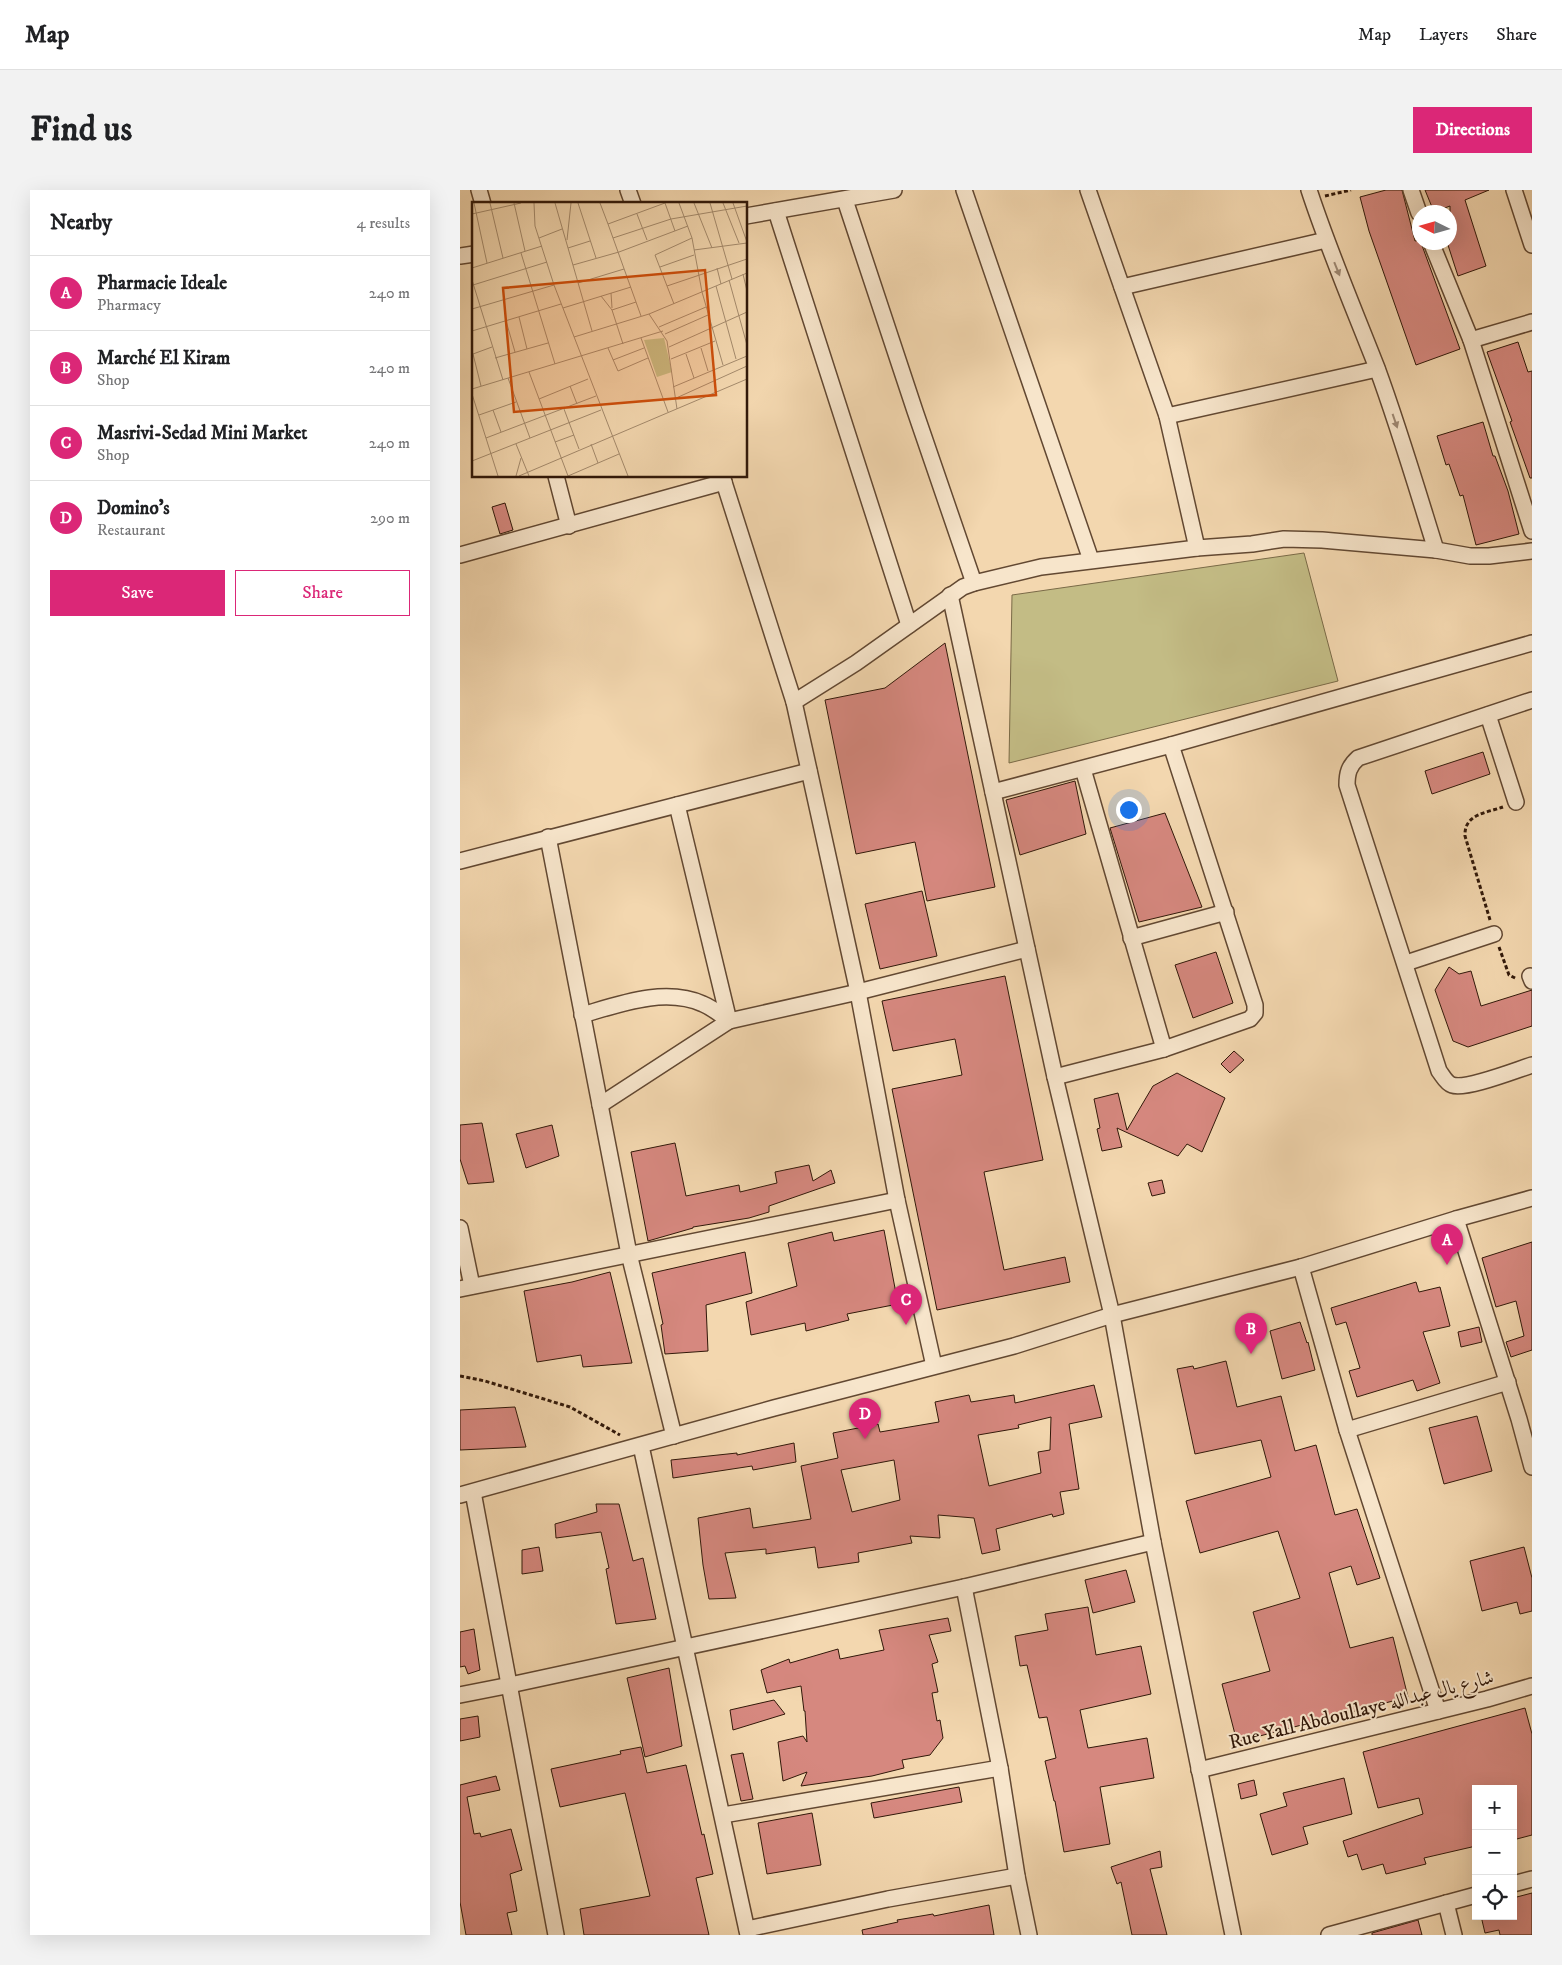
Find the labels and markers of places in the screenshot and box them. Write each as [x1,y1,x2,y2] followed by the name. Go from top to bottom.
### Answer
[1431,1224,1463,1265] pin: A
[890,1284,922,1325] pin: C
[1235,1313,1267,1354] pin: B
[849,1398,881,1439] pin: D

